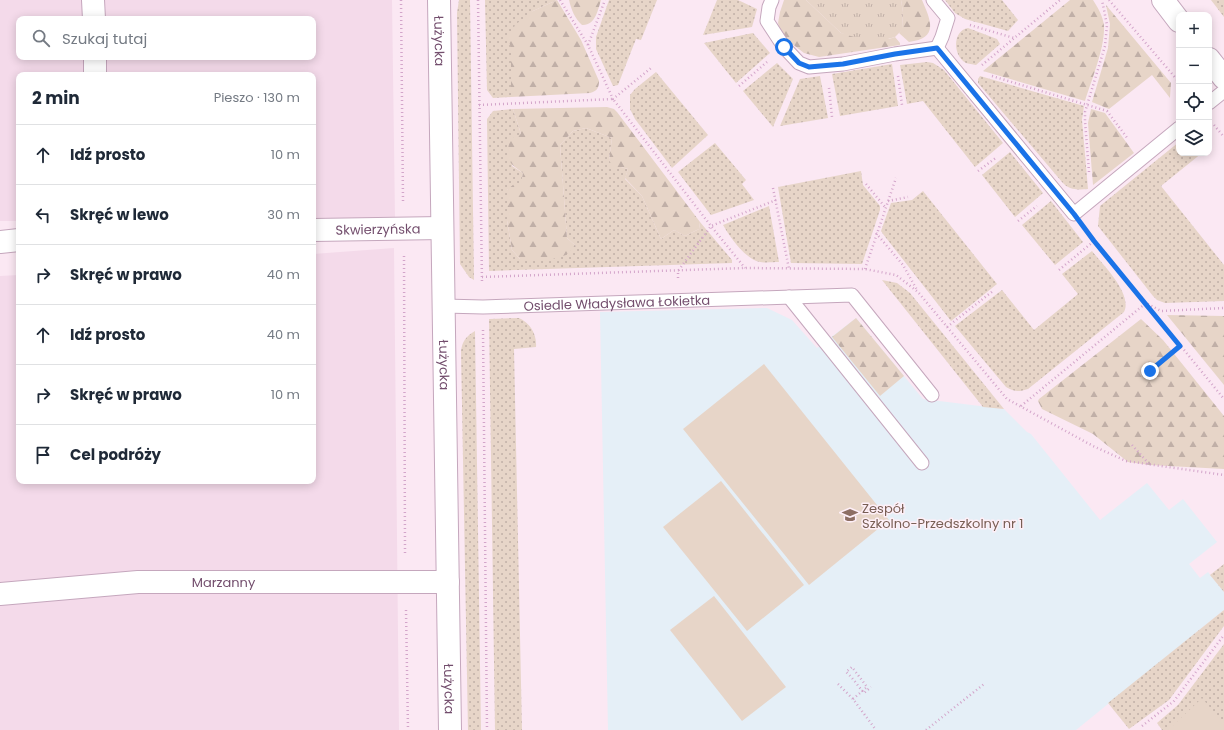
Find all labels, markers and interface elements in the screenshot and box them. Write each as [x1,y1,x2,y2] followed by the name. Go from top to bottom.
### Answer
[1176,12,1212,156] map controls
[1176,12,1212,48] button: +
[16,16,316,60] search box
[430,16,449,66] street label: Łużycka
[30,27,52,49] icon: search
[62,28,147,49] text: Szukaj tutaj
[775,38,793,56] route start
[1176,48,1212,84] button: −
[1176,84,1212,120] button: locate
[32,86,80,110] text: 2 min
[214,88,300,107] text: Pieszo · 130 m
[1176,120,1212,156] button: layers
[32,144,54,166] icon: ahead
[70,144,145,165] text: Idź prosto
[271,145,300,164] text: 10 m
[32,204,54,226] icon: left
[70,204,169,225] text: Skręć w lewo
[267,205,300,224] text: 30 m
[335,219,421,239] street label: Skwierzyńska
[32,264,54,286] icon: right
[70,264,182,285] text: Skręć w prawo
[267,265,300,284] text: 40 m
[523,290,711,315] street label: Osiedle Władysława Łokietka
[32,324,54,346] icon: ahead
[70,324,145,345] text: Idź prosto
[267,325,300,344] text: 40 m
[435,339,454,390] street label: Łużycka
[1141,362,1159,380] route end
[32,384,54,406] icon: right
[70,384,182,405] text: Skręć w prawo
[271,385,300,404] text: 10 m
[32,444,54,466] icon: arrive
[70,444,161,465] text: Cel podróży
[862,499,1024,533] place label: Zespół Szkolno-Przedszkolny nr 1
[841,506,859,524] school or university icon: Zespół Szkolno-Przedszkolny nr 1
[192,573,256,592] street label: Marzanny
[440,663,459,714] street label: Łużycka

